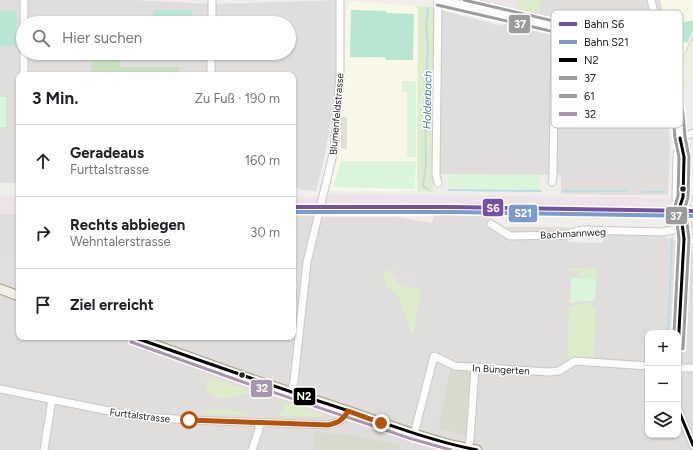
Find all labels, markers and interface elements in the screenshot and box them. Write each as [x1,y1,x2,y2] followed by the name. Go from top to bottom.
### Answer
[551,10,683,128] legend
[508,14,531,34] line badge: 37
[16,16,296,60] search box
[514,18,526,31] text: 37
[584,18,624,31] text: Bahn S6
[30,27,52,49] icon: search
[62,29,142,47] text: Hier suchen
[584,36,629,49] text: Bahn S21
[584,54,599,67] text: N2
[420,71,435,129] water label: Holderbach
[326,72,347,156] street label: Blumenfeldstrasse
[584,72,596,85] text: 37
[32,88,78,108] text: 3 Min.
[584,90,595,103] text: 61
[195,91,280,106] text: Zu Fuß · 190 m
[584,108,596,121] text: 32
[70,144,144,162] text: Geradeaus
[32,150,54,172] icon: ahead
[245,153,280,168] text: 160 m
[70,162,149,177] text: Furttalstrasse
[678,184,688,194] unlabelled marker
[482,198,504,217] line badge: S6
[486,202,500,215] text: S6
[508,204,538,223] line badge: S21
[665,206,688,225] line badge: 37
[514,207,532,220] text: S21
[670,210,682,223] text: 37
[70,216,185,234] text: Rechts abbiegen
[32,222,54,244] icon: right
[250,225,280,240] text: 30 m
[540,225,606,242] street label: Bachmannweg
[70,234,171,249] text: Wehntalerstrasse
[32,294,54,316] icon: arrive
[70,296,154,314] text: Ziel erreicht
[645,330,681,438] map controls
[645,330,681,366] button: +
[472,362,530,378] street label: In Büngerten
[645,366,681,402] button: −
[237,370,247,380] unlabelled marker
[250,379,273,398] line badge: 32
[256,382,268,395] text: 32
[293,387,316,406] line badge: N2
[297,390,311,403] text: N2
[645,402,681,438] button: layers
[109,405,171,426] street label: Furttalstrasse
[180,411,198,429] route start
[372,414,390,432] route end

